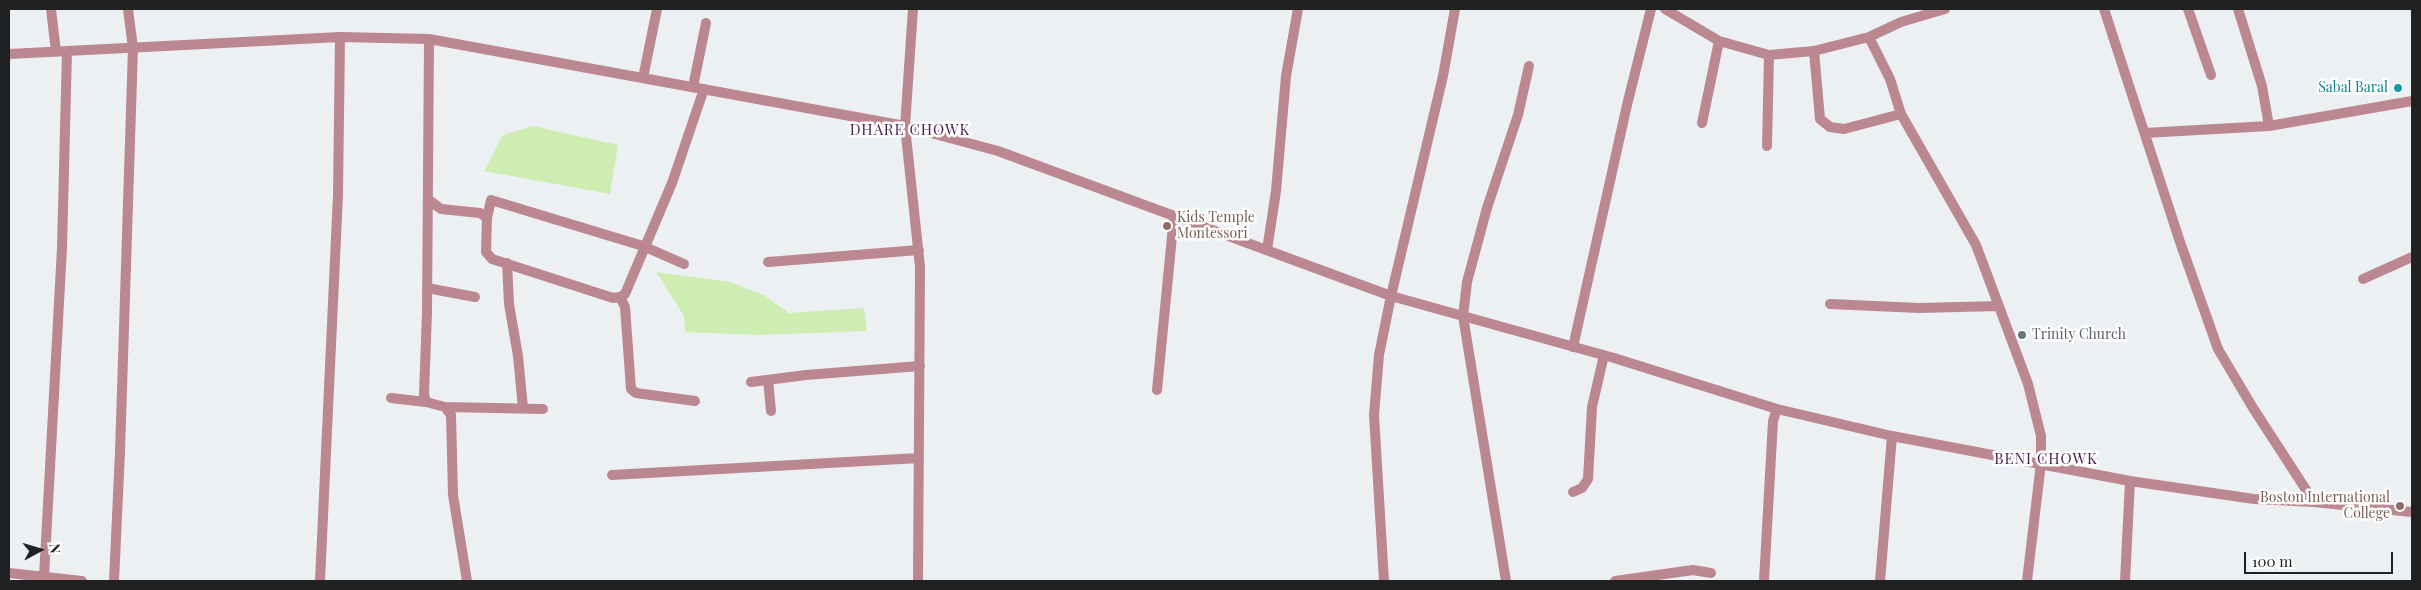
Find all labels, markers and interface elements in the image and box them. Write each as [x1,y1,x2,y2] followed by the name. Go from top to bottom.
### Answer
[2318,80,2388,96] place label: Sabal Baral
[2392,82,2404,94] marker: Sabal Baral
[848,121,972,139] district label: DHARE CHOWK
[1177,210,1255,242] place label: Kids Temple Montessori
[1161,220,1173,232] marker: Kids Temple Montessori
[2032,327,2126,343] place label: Trinity Church
[2016,329,2028,341] marker: Trinity Church
[1993,450,2099,468] district label: BENI CHOWK
[2260,490,2390,522] place label: Boston International College
[2394,500,2406,512] marker: Boston International College
[15,525,65,575] north arrow
[45,542,65,554] text: N
[2246,542,2395,574] scale bar
[2252,551,2293,571] text: 100 m

